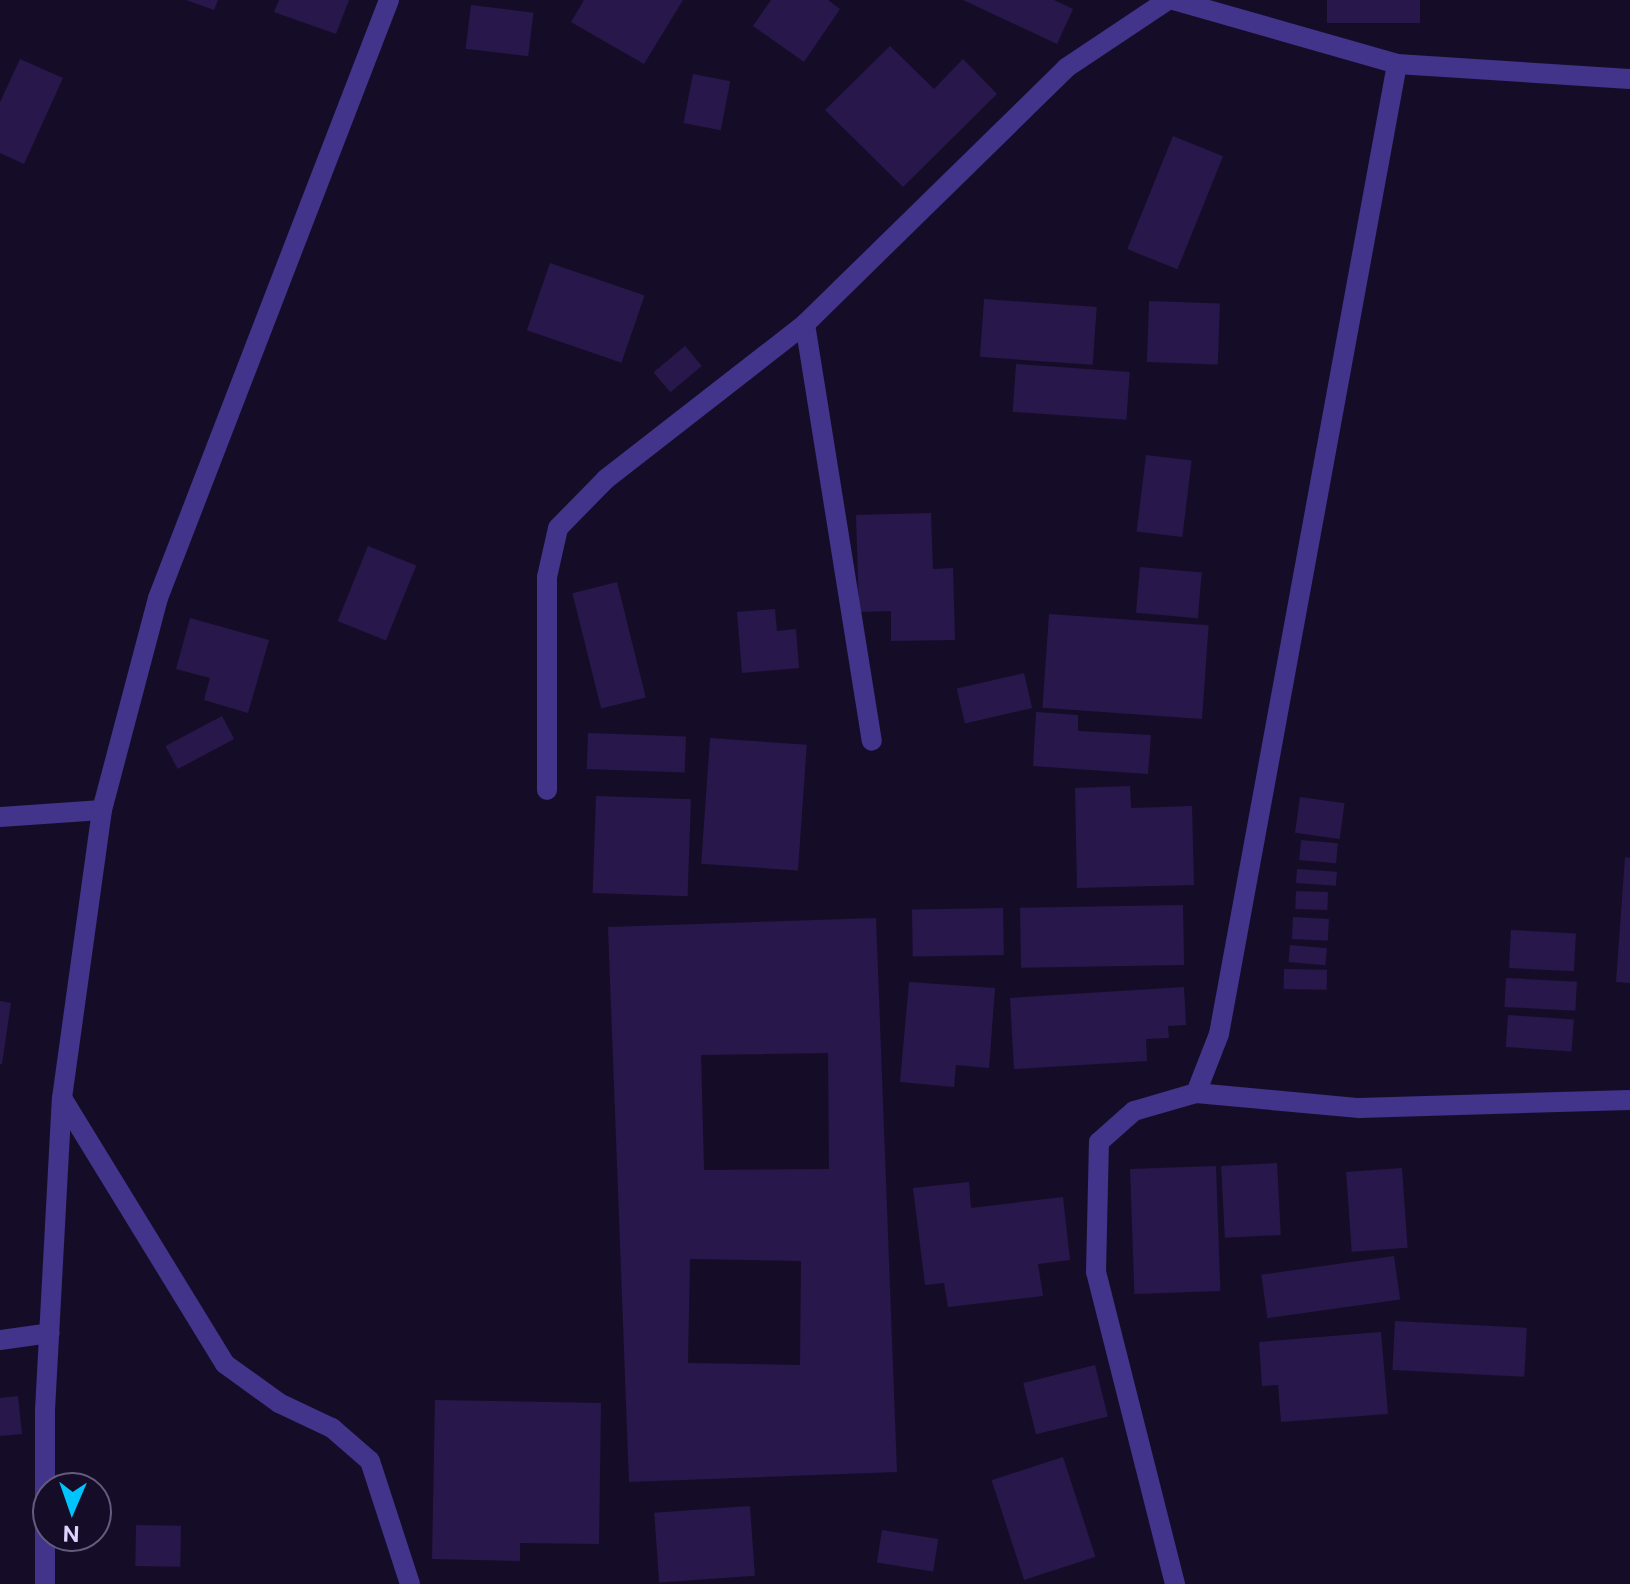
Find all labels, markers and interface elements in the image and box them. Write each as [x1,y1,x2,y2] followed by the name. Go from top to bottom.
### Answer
[32,1472,112,1552] north arrow
[62,1521,80,1547] text: N

